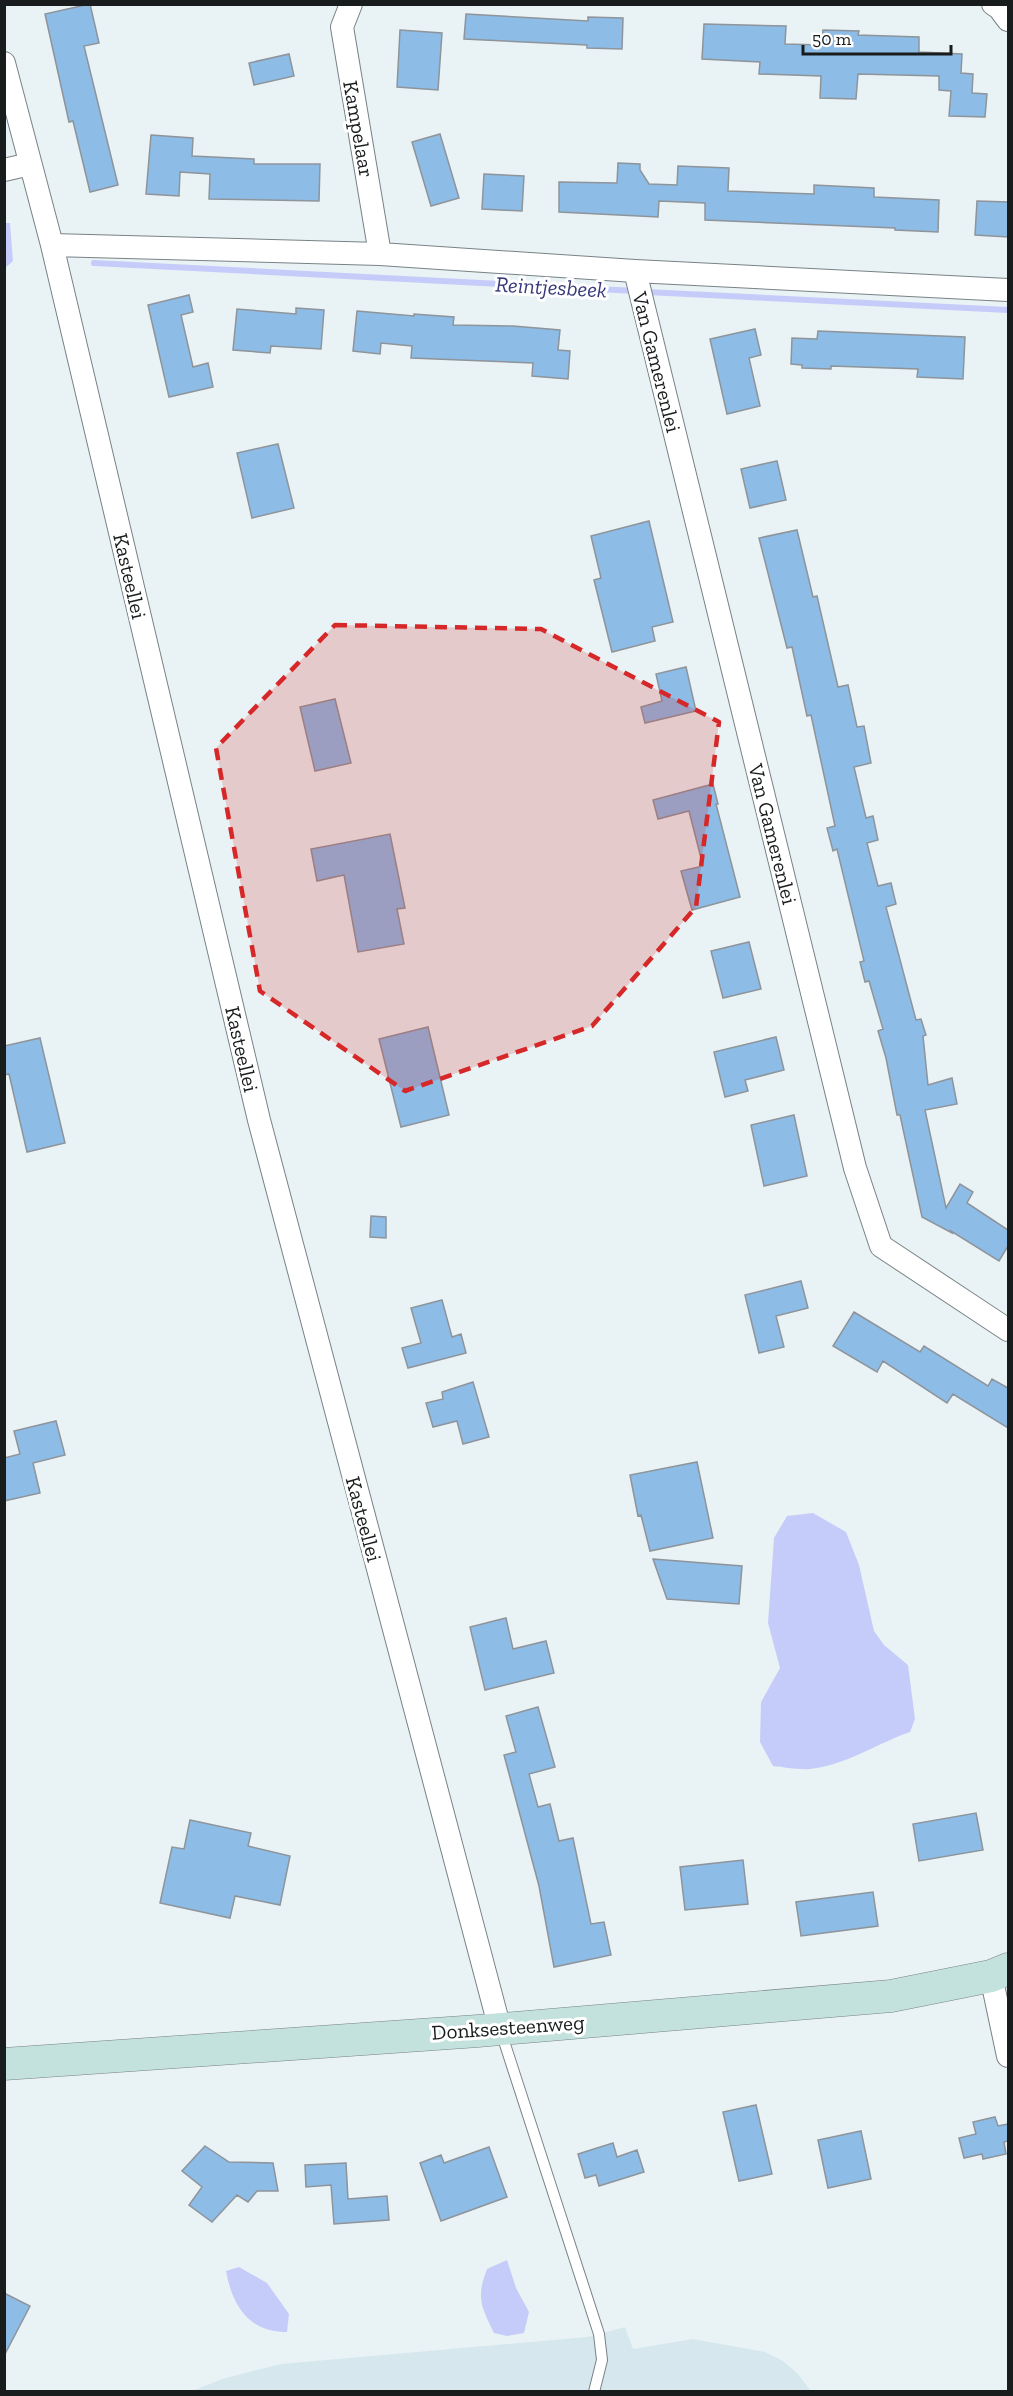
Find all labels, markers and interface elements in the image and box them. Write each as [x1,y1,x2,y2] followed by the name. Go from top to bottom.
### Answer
[803,18,952,56] scale bar
[812,28,852,50] text: 50 m
[338,79,380,179] street label: Kampelaar
[495,271,608,303] water label: Reintjesbeek
[627,288,687,435] street label: Van Gamerenlei
[108,531,152,621] street label: Kasteellei
[743,760,803,907] street label: Van Gamerenlei
[220,1004,264,1094] street label: Kasteellei
[341,1474,387,1564] street label: Kasteellei
[431,2009,586,2045] street label: Donksesteenweg

